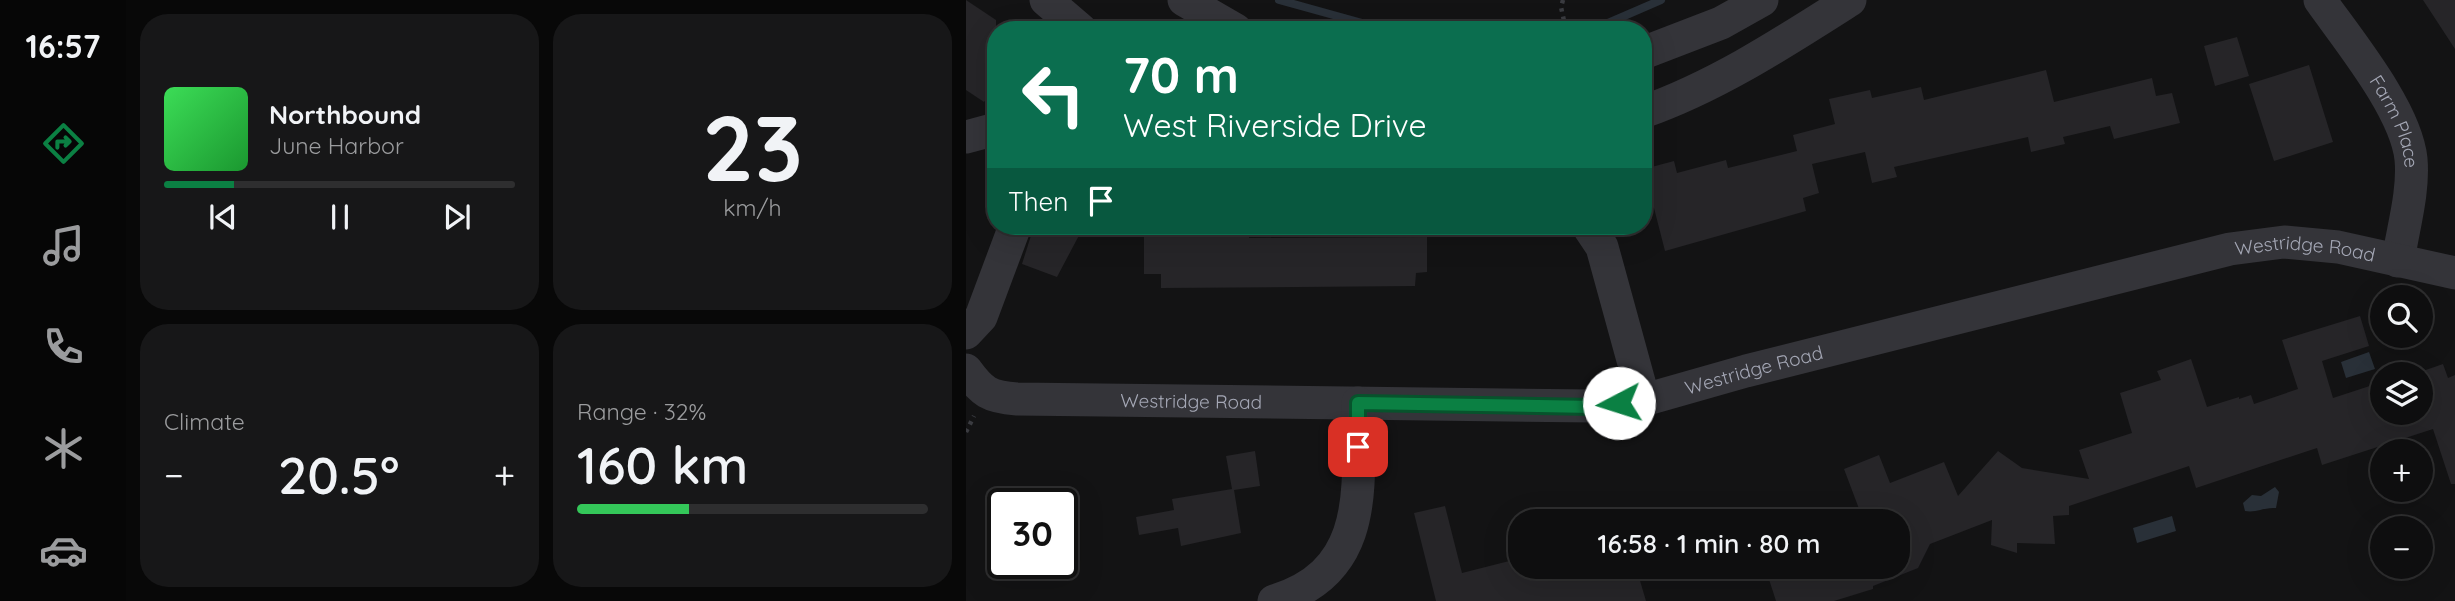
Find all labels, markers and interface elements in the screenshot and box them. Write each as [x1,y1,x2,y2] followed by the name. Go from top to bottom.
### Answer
[26,26,100,66] text: 16:57
[1123,44,1239,105] text: 70 m
[1008,49,1099,140] icon: left
[2365,70,2424,169] street label: Farm Place
[702,90,803,204] text: 23
[269,98,421,131] text: Northbound
[1123,105,1427,145] text: West Riverside Drive
[39,119,88,168] icon: directions
[269,131,404,160] text: June Harbor
[1082,182,1120,220] icon: arrive
[1008,185,1068,218] text: Then
[723,193,782,222] text: km/h
[204,198,242,236] icon: previous
[321,198,359,236] icon: pause
[438,198,476,236] icon: next
[39,221,88,270] icon: music
[2233,230,2378,267] street label: Westridge Road
[2370,285,2433,579] map controls
[2370,285,2433,348] button: search
[39,322,88,371] icon: phone
[1682,340,1825,400] street label: Westridge Road
[2370,362,2433,425] button: layers
[1582,366,1656,440] position arrow
[1120,388,1262,414] street label: Westridge Road
[577,397,706,426] text: Range · 32%
[164,407,245,436] text: Climate
[1328,417,1388,477] pin
[39,424,88,473] icon: climate
[1339,428,1377,466] icon: arrive
[577,432,748,497] text: 160 km
[2370,439,2433,502] button: +
[278,442,399,507] text: 20.5°
[164,451,184,499] text: −
[494,451,515,499] text: +
[987,488,1078,579] speed limit sign: 30
[2370,516,2433,579] button: −
[39,526,88,575] icon: car
[1598,527,1820,560] text: 16:58 · 1 min · 80 m

